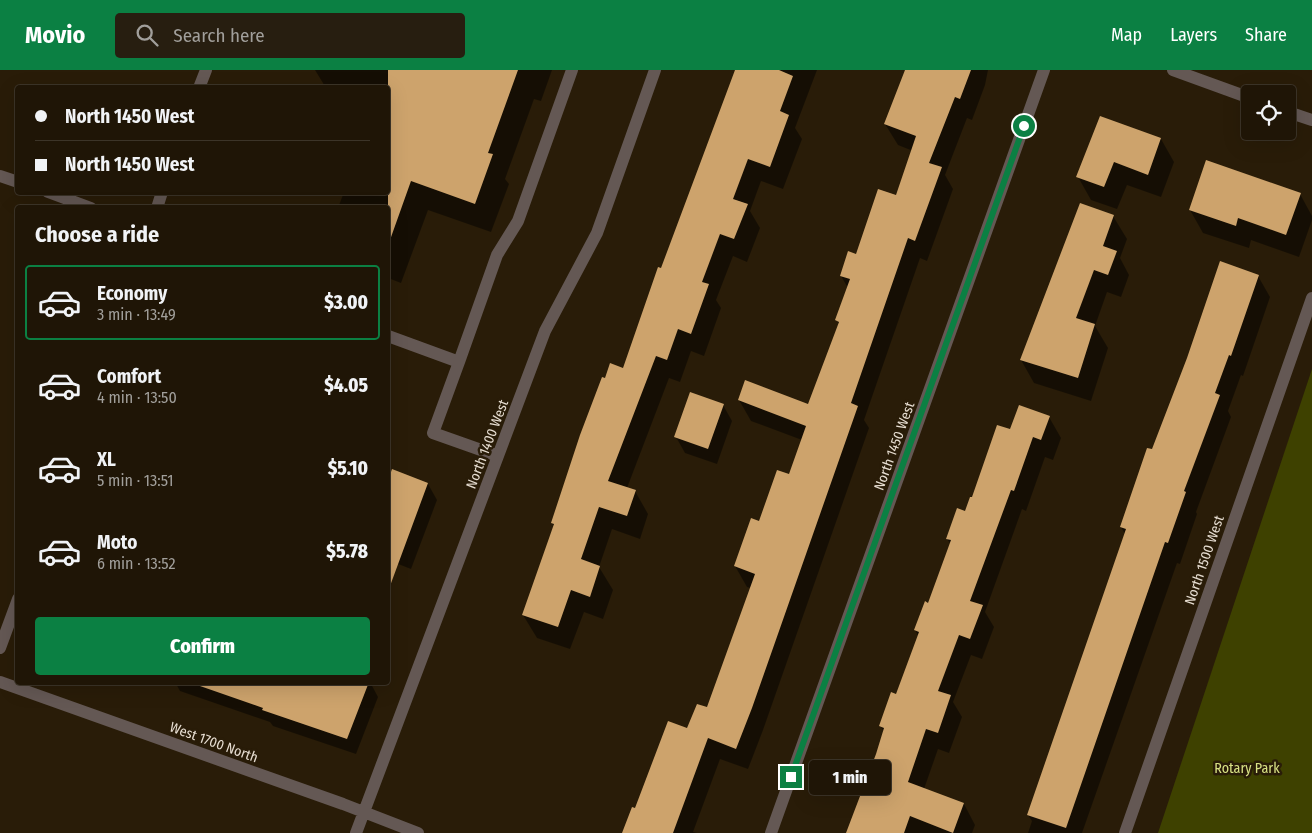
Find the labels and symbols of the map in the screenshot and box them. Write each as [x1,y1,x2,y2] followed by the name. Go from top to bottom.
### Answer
[1013,115,1035,137] route start
[463,397,512,491] street label: North 1400 West
[871,399,918,493] street label: North 1450 West
[1181,513,1228,607] street label: North 1500 West
[167,719,260,766] street label: West 1700 North
[808,760,891,794] callout: 1 min
[1214,760,1280,777] park label: Rotary Park
[780,766,802,788] route end

